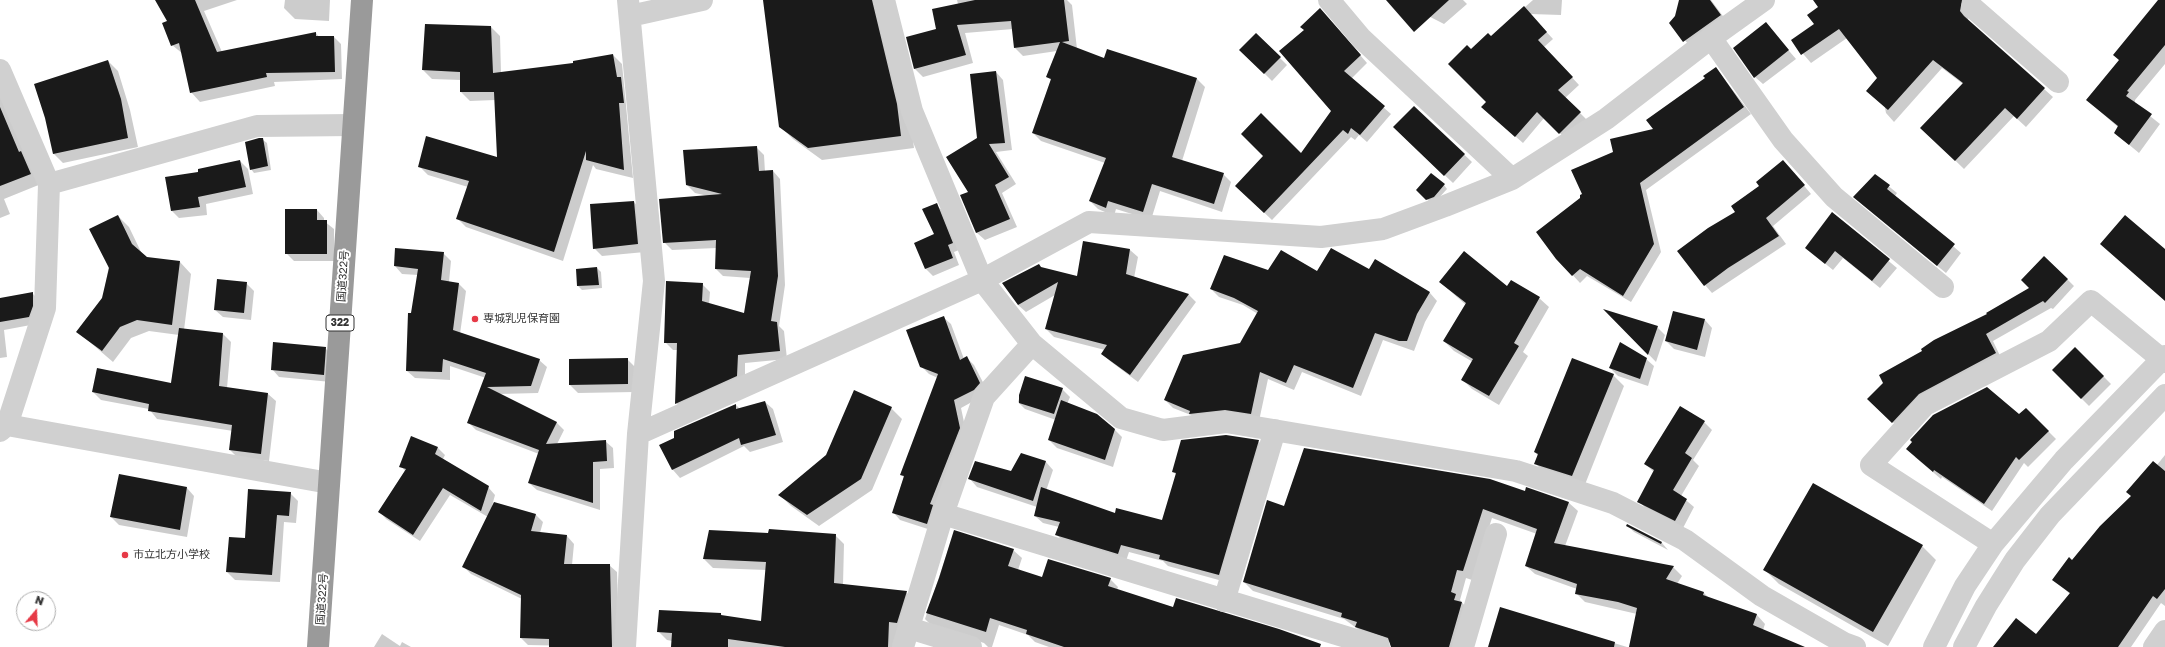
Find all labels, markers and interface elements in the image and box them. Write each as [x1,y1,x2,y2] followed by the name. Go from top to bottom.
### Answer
[335,250,351,302] street label: 国道322号
[483,312,560,326] place label: 専城乳児保育園
[470,314,480,324] marker: 専城乳児保育園
[326,315,354,331] road number: 322
[133,548,210,562] place label: 市立北方小学校
[120,550,130,560] marker: 市立北方小学校
[314,573,330,625] street label: 国道322号
[16,591,56,631] north arrow
[34,593,46,608] text: N

